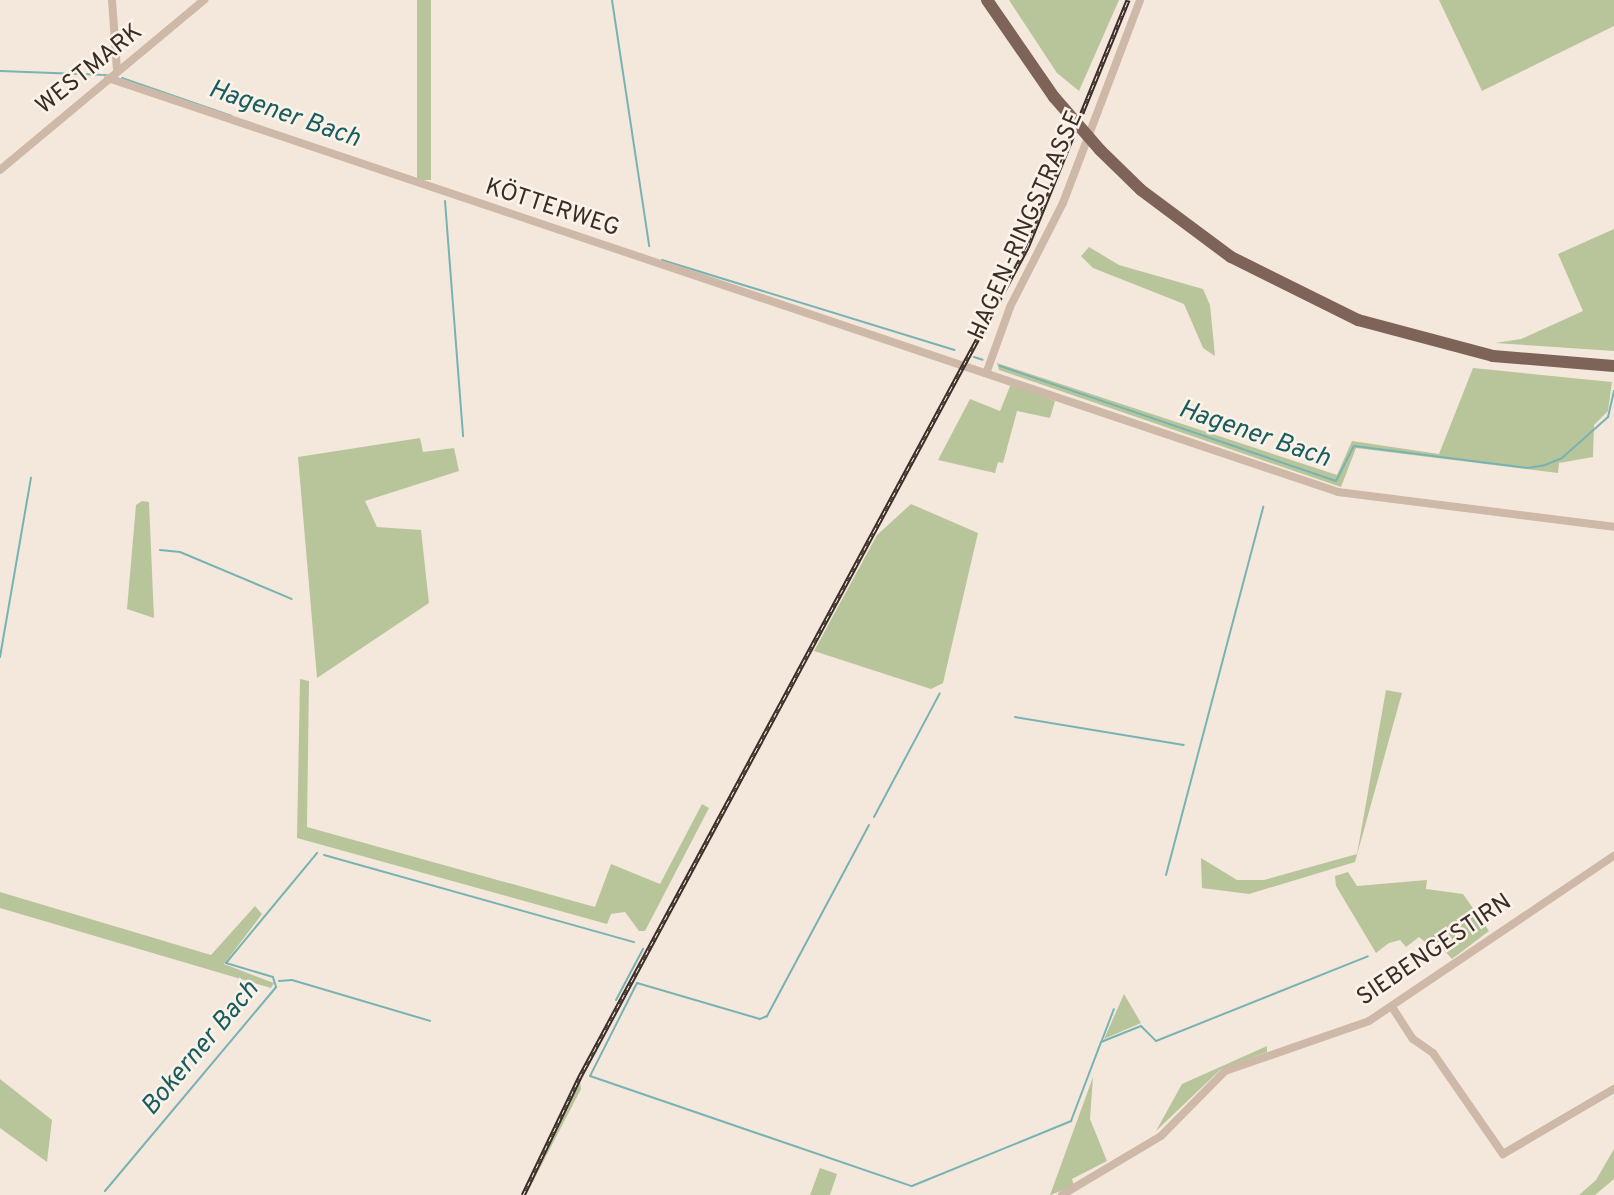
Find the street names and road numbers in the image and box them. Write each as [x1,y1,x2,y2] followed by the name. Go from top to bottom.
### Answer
[31,18,149,122] street label: WESTMARK
[963,107,1091,345] street label: HAGEN-RINGSTRASSE
[481,174,623,244] street label: KÖTTERWEG
[1352,889,1518,1013] street label: SIEBENGESTIRN

